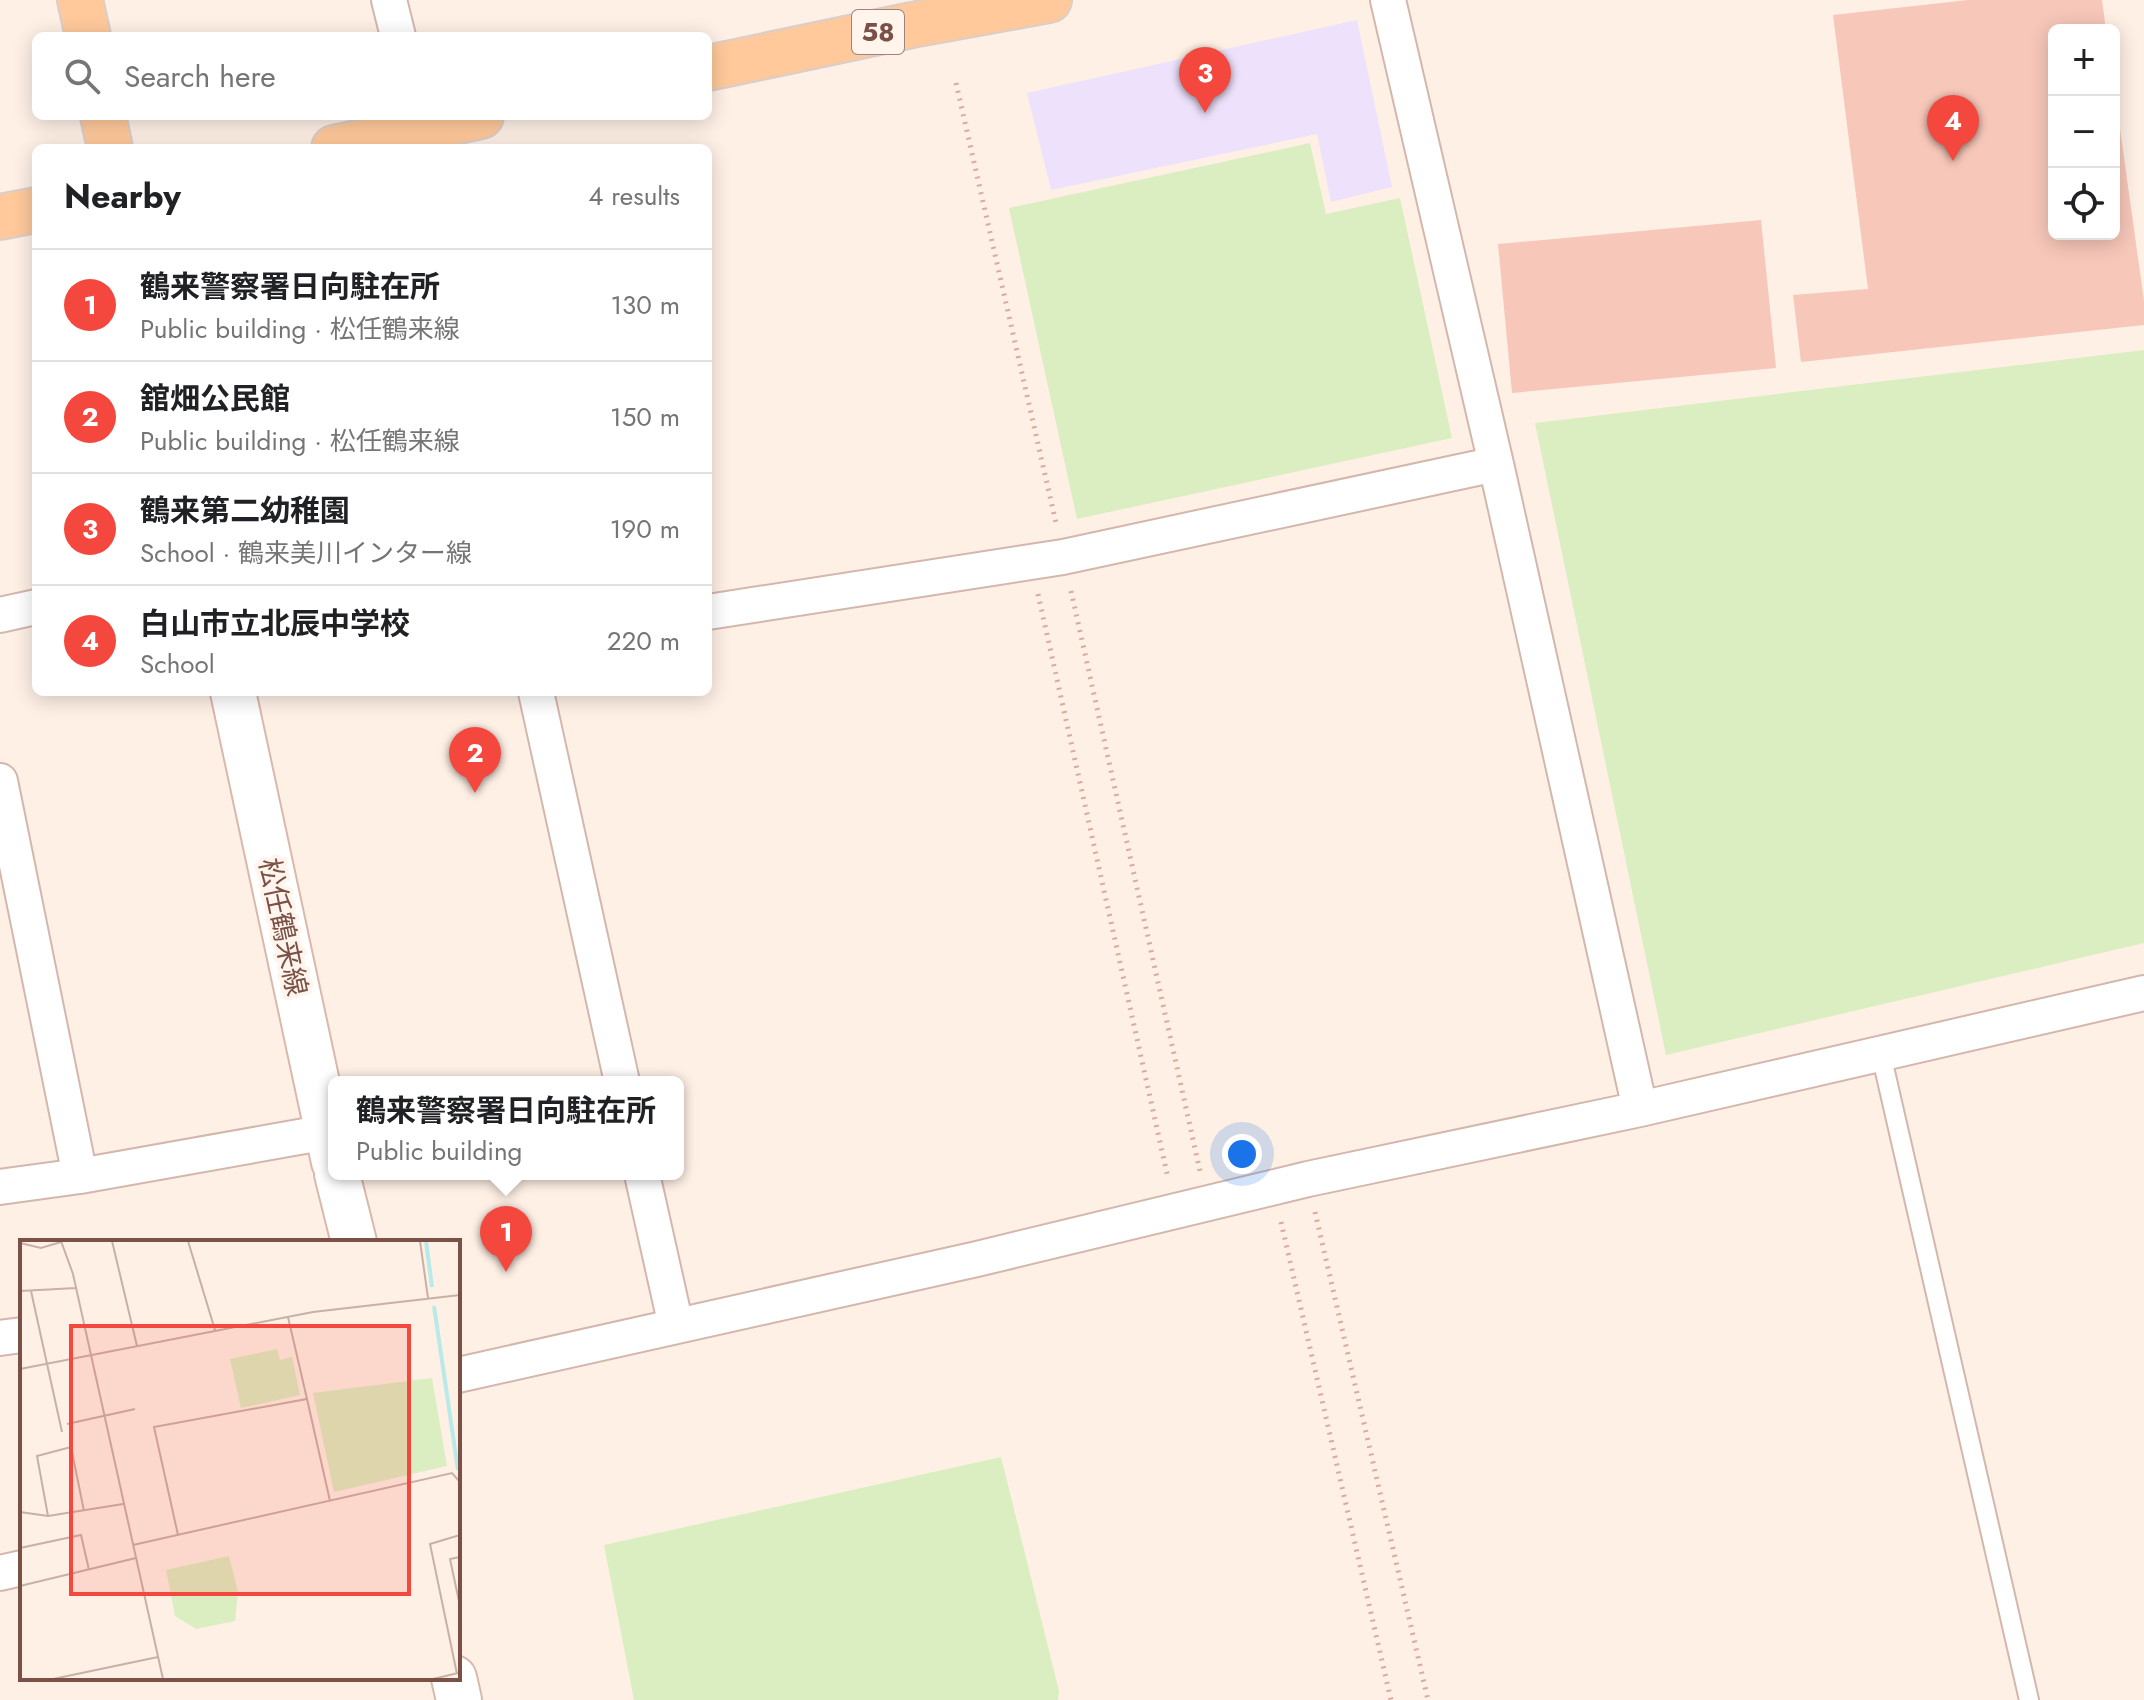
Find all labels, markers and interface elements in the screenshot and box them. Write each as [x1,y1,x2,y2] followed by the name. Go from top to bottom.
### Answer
[852,10,904,54] road number: 58
[2048,24,2120,240] map controls
[2048,24,2120,96] button: +
[32,32,712,120] search box
[1179,47,1231,113] pin: 3
[60,54,104,98] icon: search
[124,55,276,98] text: Search here
[1927,95,1979,161] pin: 4
[2048,96,2120,168] button: −
[2048,168,2120,240] button: locate
[64,172,181,221] text: Nearby
[588,177,680,215] text: 4 results
[140,265,440,308] text: 鶴来警察署日向駐在所
[83,286,97,324] text: 1
[610,286,680,324] text: 130 m
[140,310,460,348] text: Public building · 松任鶴来線
[140,377,290,420] text: 舘畑公民館
[81,398,99,436] text: 2
[610,398,680,436] text: 150 m
[140,422,460,460] text: Public building · 松任鶴来線
[140,489,350,532] text: 鶴来第二幼稚園
[82,510,98,548] text: 3
[610,510,680,548] text: 190 m
[140,534,472,572] text: School · 鶴来美川インター線
[140,602,410,645] text: 白山市立北辰中学校
[81,622,99,660] text: 4
[607,622,680,660] text: 220 m
[140,645,215,683] text: School
[449,727,501,793] pin: 2
[248,854,318,1000] street label: 松任鶴来線
[328,1076,684,1180] popup
[356,1089,656,1132] text: 鶴来警察署日向駐在所
[356,1132,522,1170] text: Public building
[1222,1134,1262,1174] your location
[480,1206,532,1272] pin: 1
[20,1240,460,1680] inset map

